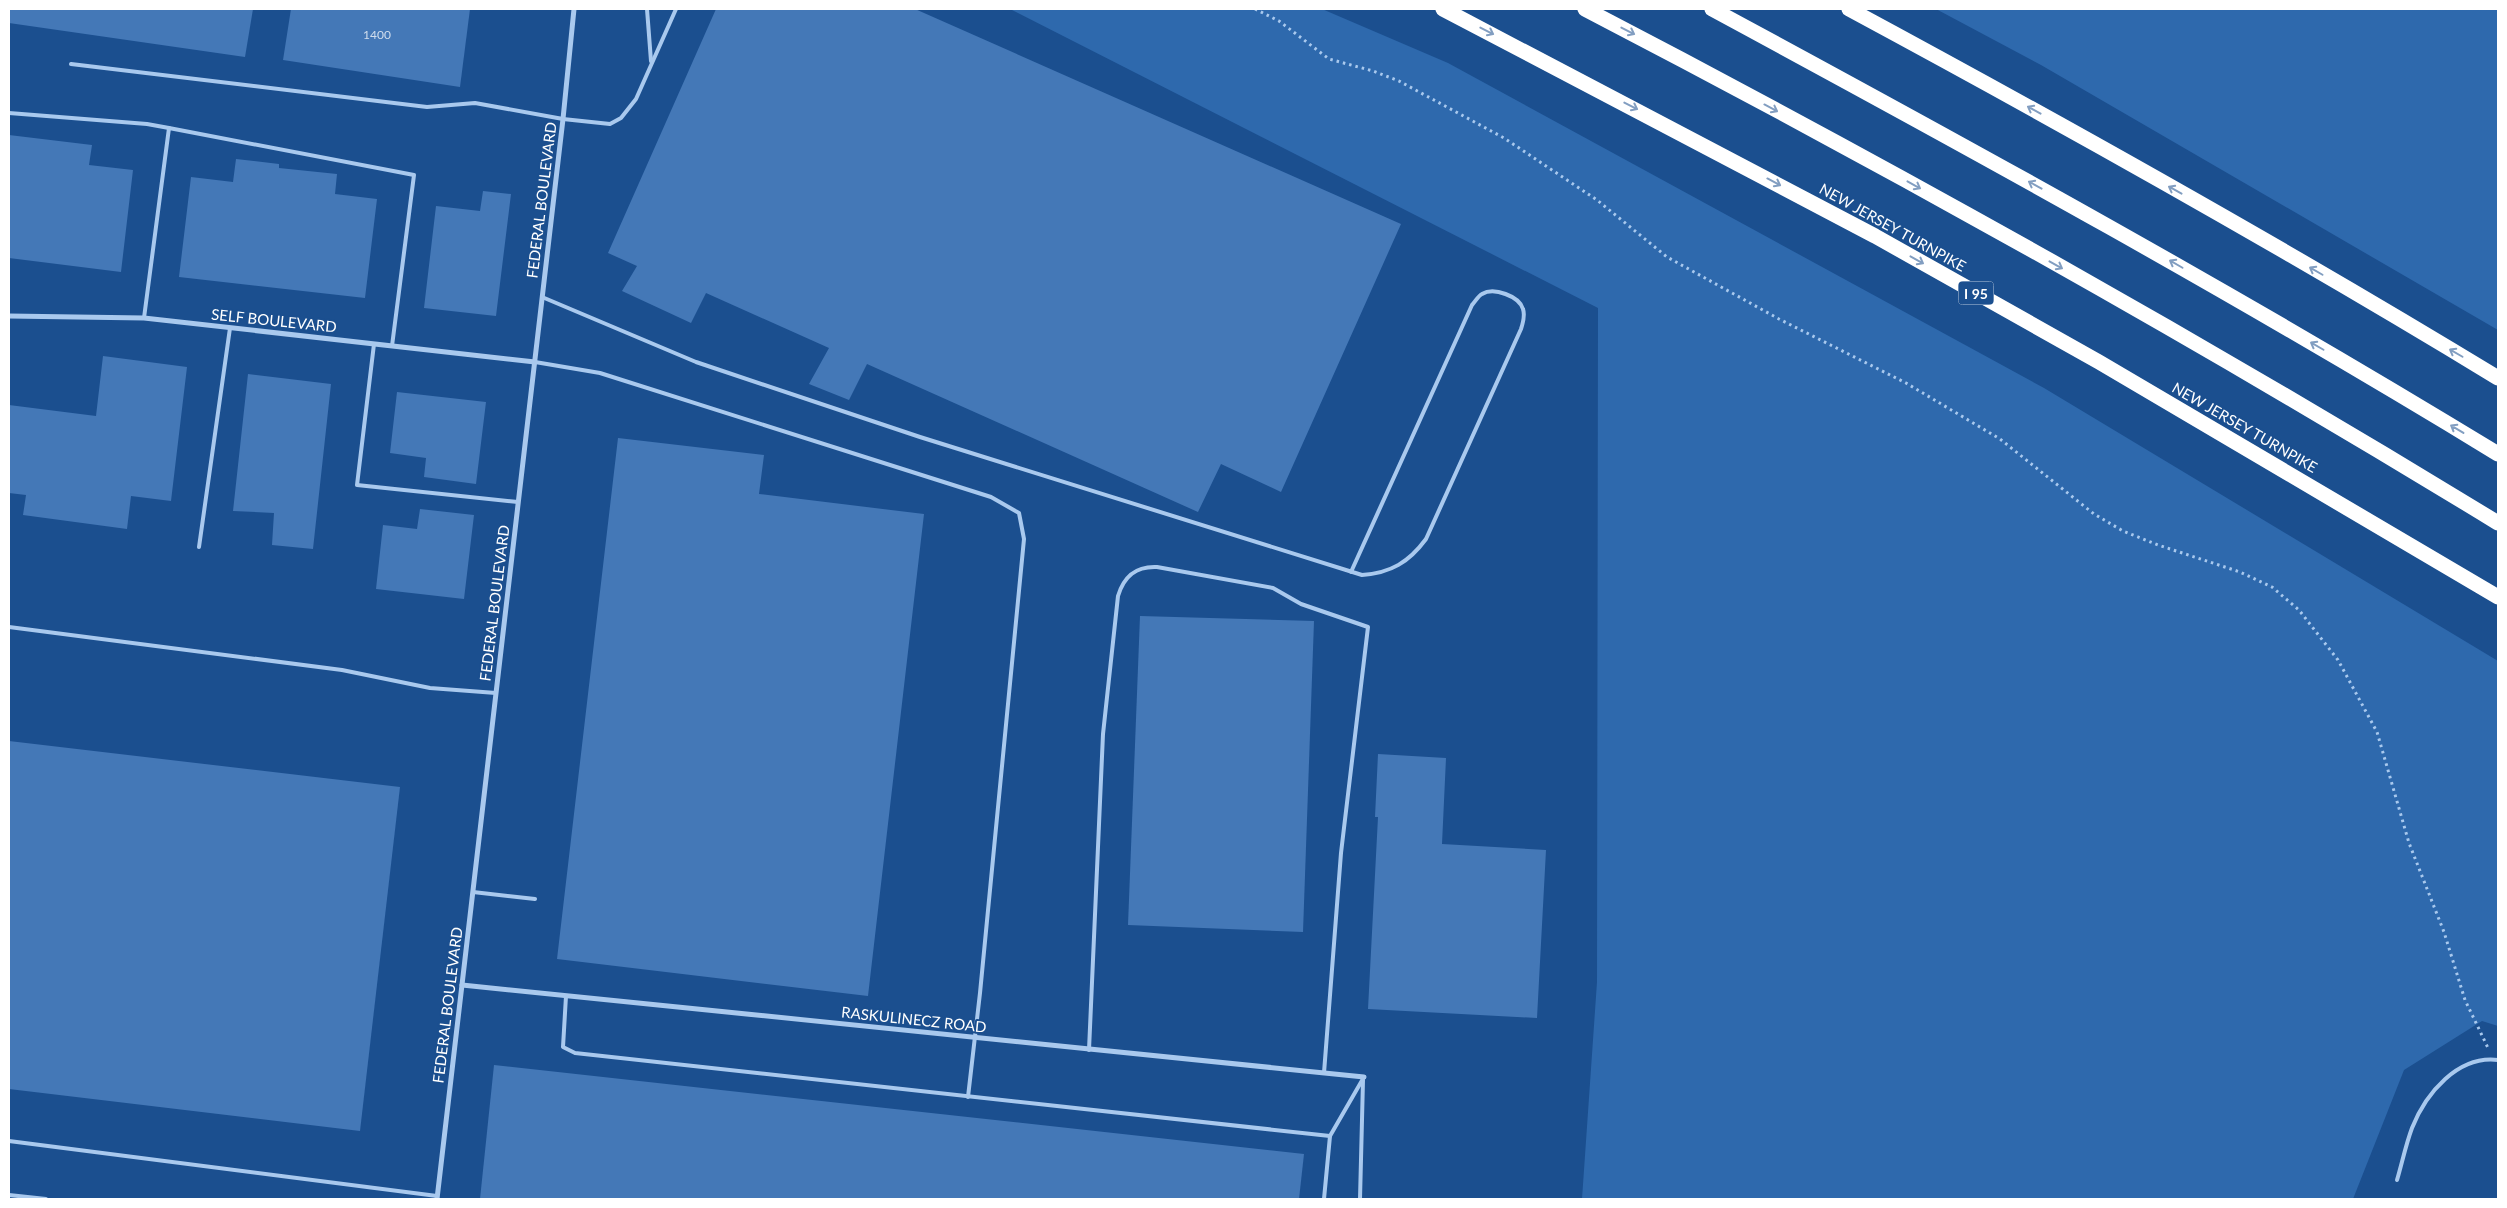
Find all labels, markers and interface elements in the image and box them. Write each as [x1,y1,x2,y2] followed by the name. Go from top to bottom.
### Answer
[1479,26,1494,36] one-way arrow
[363,27,391,42] house number: 1400
[1620,27,1635,36] one-way arrow
[1623,102,1638,111] one-way arrow
[1763,104,1778,113] one-way arrow
[2026,105,2041,115] one-way arrow
[522,121,560,279] street label: FEDERAL BOULEVARD
[1767,177,1782,187] one-way arrow
[1817,179,1969,275] street label: NEW JERSEY TURNPIKE
[2027,180,2042,190] one-way arrow
[1906,181,1921,191] one-way arrow
[2168,185,2183,195] one-way arrow
[1909,255,1924,265] one-way arrow
[2170,259,2184,269] one-way arrow
[2048,260,2062,270] one-way arrow
[2309,266,2324,276] one-way arrow
[1958,282,1994,304] road number: I 95
[210,304,338,336] street label: SELF BOULEVARD
[2310,341,2324,351] one-way arrow
[2449,348,2464,358] one-way arrow
[2169,378,2321,476] street label: NEW JERSEY TURNPIKE
[2450,423,2464,433] one-way arrow
[475,524,513,682] street label: FEDERAL BOULEVARD
[428,926,466,1084] street label: FEDERAL BOULEVARD
[840,1002,988,1036] street label: RASKULINECZ ROAD

